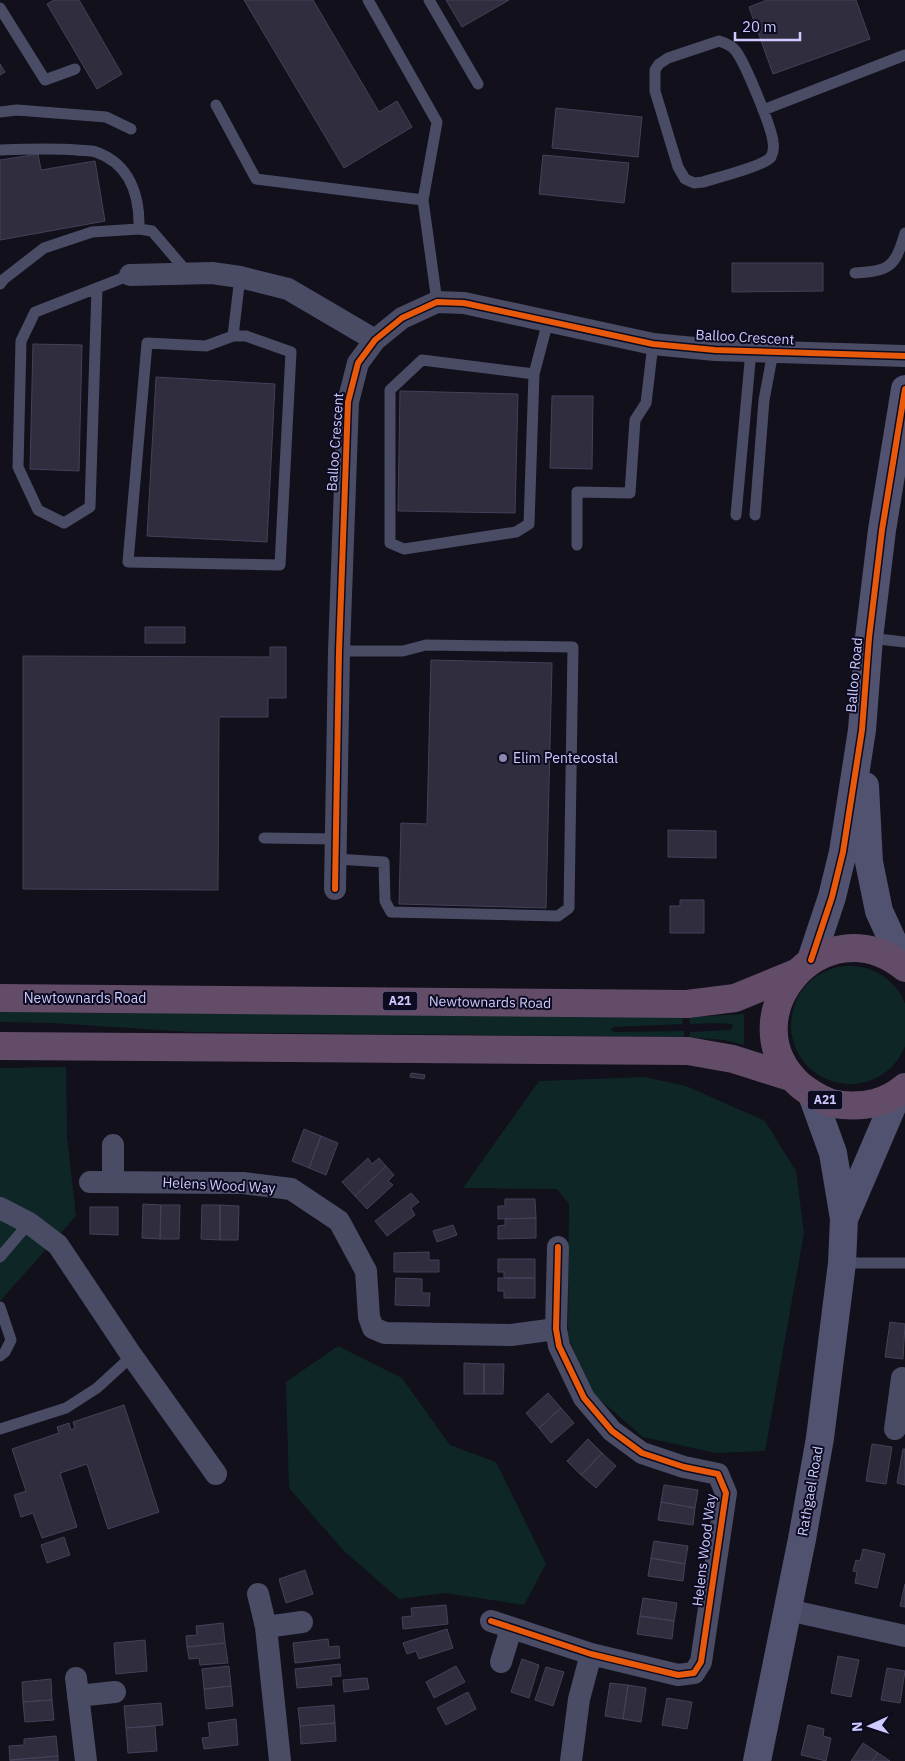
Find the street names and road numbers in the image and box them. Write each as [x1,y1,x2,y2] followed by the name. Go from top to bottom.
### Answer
[695,325,795,349] street label: Balloo Crescent
[323,392,347,492] street label: Balloo Crescent
[842,637,866,713] street label: Balloo Road
[24,989,146,1007] street label: Newtownards Road
[382,991,418,1010] road number: A21
[429,992,551,1012] street label: Newtownards Road
[808,1090,842,1110] road number: A21
[162,1173,276,1197] street label: Helens Wood Way
[793,1445,827,1537] street label: Rathgael Road
[688,1493,720,1607] street label: Helens Wood Way

